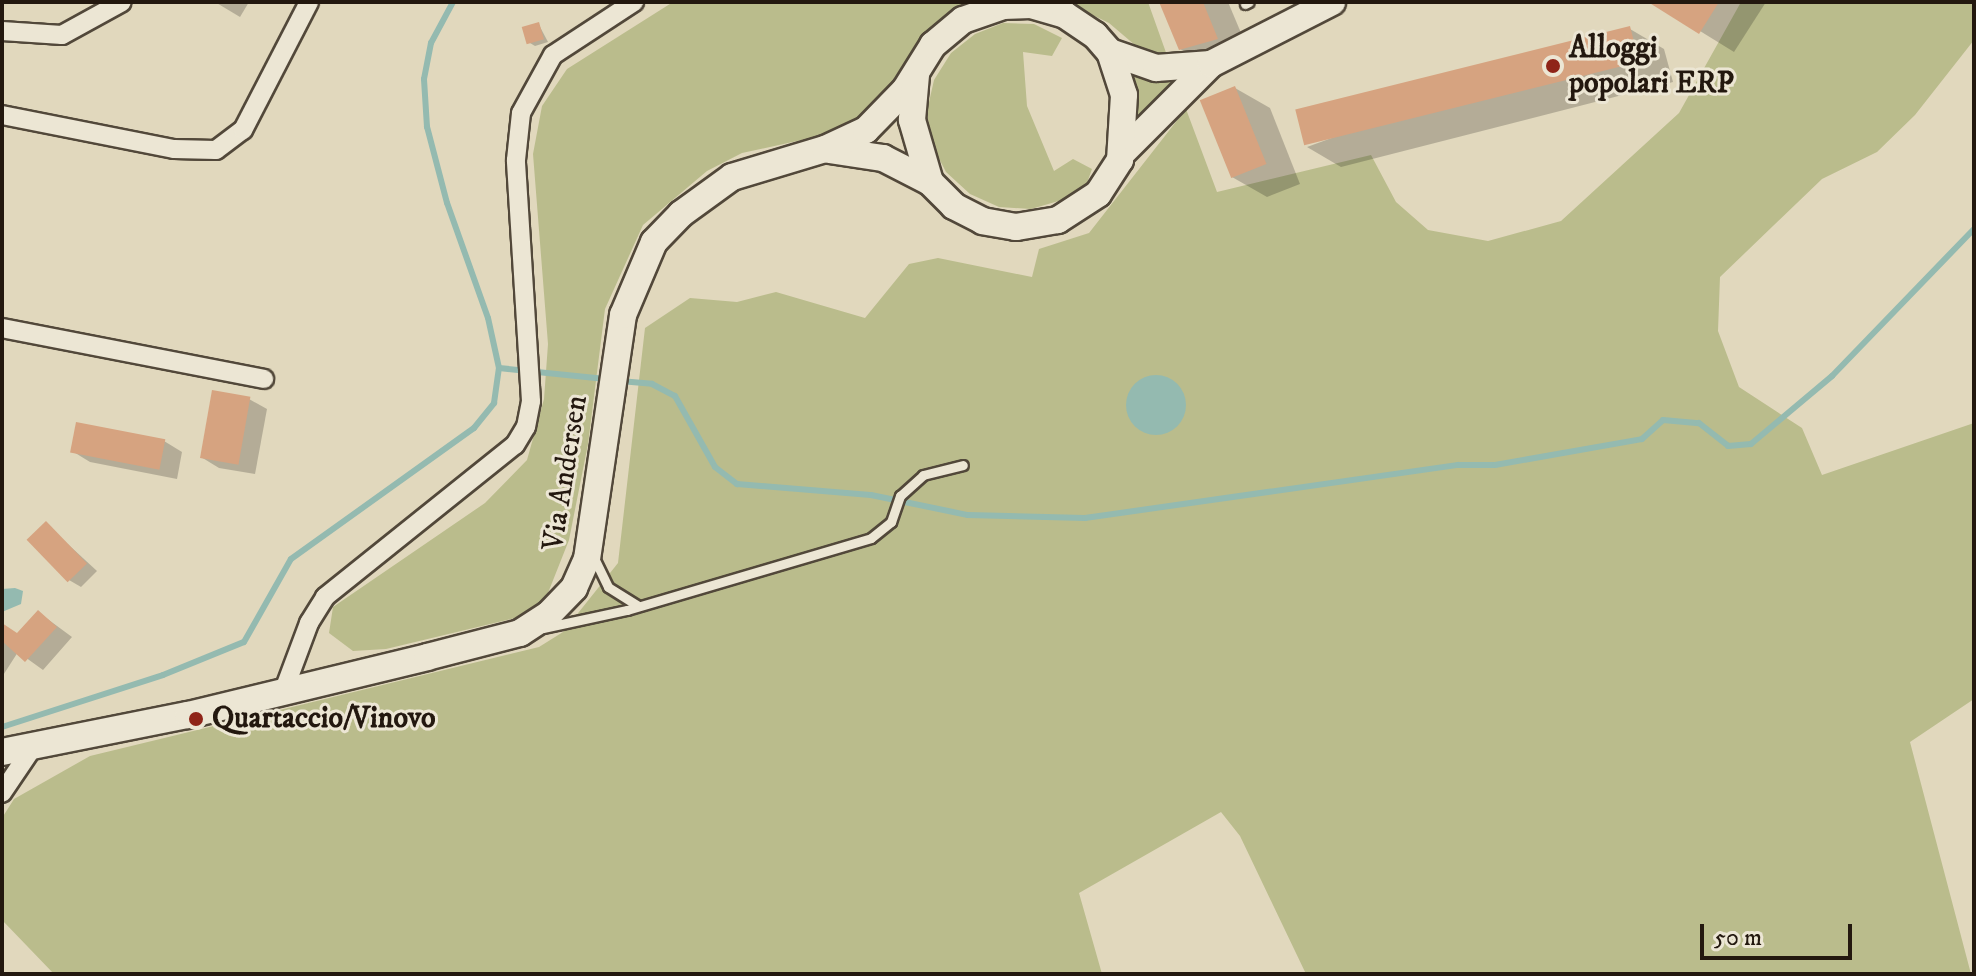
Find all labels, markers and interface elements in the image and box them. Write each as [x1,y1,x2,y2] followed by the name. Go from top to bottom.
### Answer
[1569,31,1734,102] place label: Alloggi popolari ERP
[1544,57,1562,75] marker: Alloggi popolari ERP
[536,393,596,553] street label: Via Andersen
[212,701,436,737] place label: Quartaccio/Vinovo
[187,710,205,728] marker: Quartaccio/Vinovo
[1704,908,1856,958] scale bar
[1714,923,1762,953] text: 50 m

